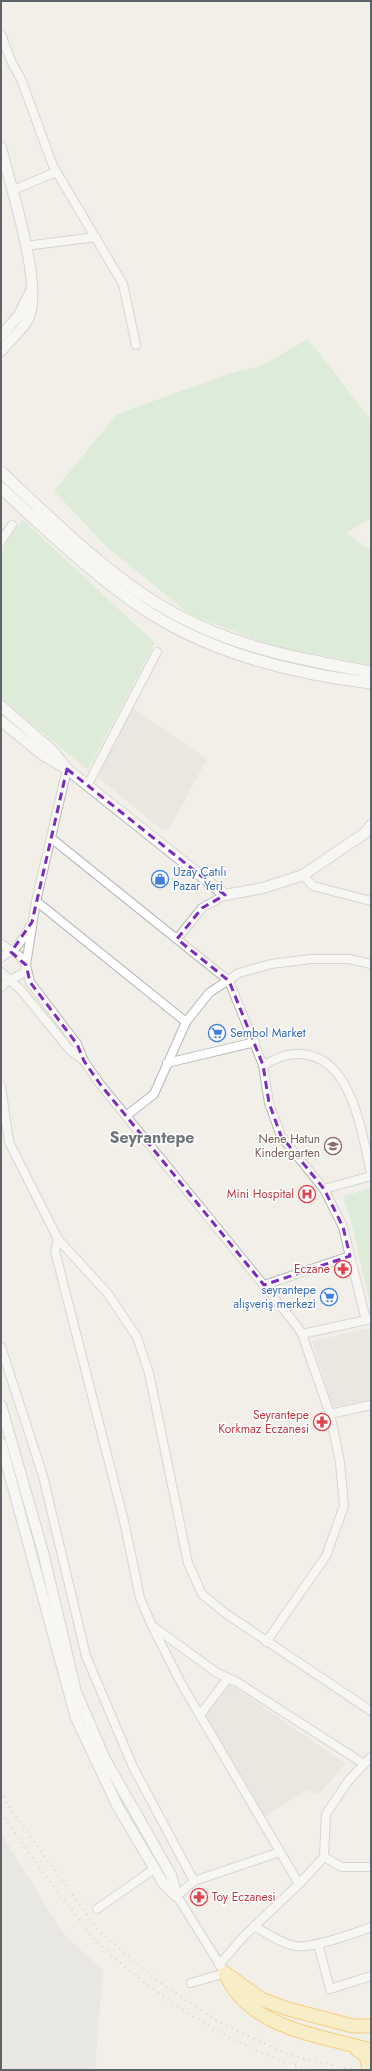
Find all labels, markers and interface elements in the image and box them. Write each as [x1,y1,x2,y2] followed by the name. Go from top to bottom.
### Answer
[173,863,227,895] place label: Uzay Çatılı Pazar Yeri
[150,869,170,889] shop icon: Uzay Çatılı Pazar Yeri
[207,1023,227,1043] supermarket icon: Sembol Market
[230,1024,306,1042] place label: Sembol Market
[110,1126,194,1149] district label: Seyrantepe
[255,1130,320,1162] place label: Nene Hatun Kindergarten
[323,1136,343,1156] school or university icon: Nene Hatun Kindergarten
[297,1184,317,1204] hospital icon: Mini Hospital
[227,1185,294,1203] place label: Mini Hospital
[333,1259,353,1279] pharmacy icon: Eczane
[294,1260,330,1278] place label: Eczane
[233,1281,316,1313] place label: seyrantepe alışveriş merkezi
[319,1287,339,1307] supermarket icon: seyrantepe alışveriş merkezi
[218,1406,309,1438] place label: Seyrantepe Korkmaz Eczanesi
[312,1412,332,1432] pharmacy icon: Seyrantepe Korkmaz Eczanesi
[189,1887,209,1907] pharmacy icon: Toy Eczanesi
[212,1888,276,1906] place label: Toy Eczanesi

